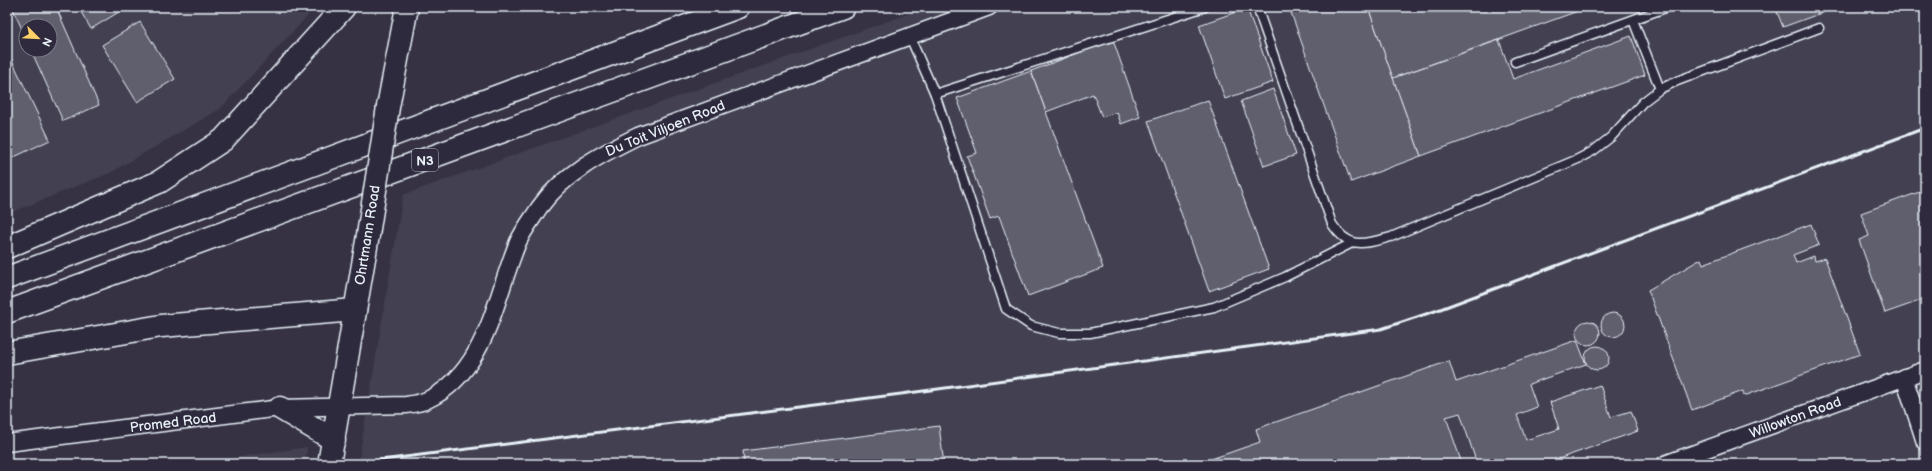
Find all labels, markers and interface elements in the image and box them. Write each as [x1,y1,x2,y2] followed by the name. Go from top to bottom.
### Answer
[18,18,58,58] north arrow
[39,35,54,48] text: N
[603,97,727,160] street label: Du Toit Viljoen Road
[412,149,438,171] road number: N3
[351,184,384,286] street label: Ohrtmann Road
[1747,393,1843,442] street label: Willowton Road
[129,409,217,436] street label: Promed Road

